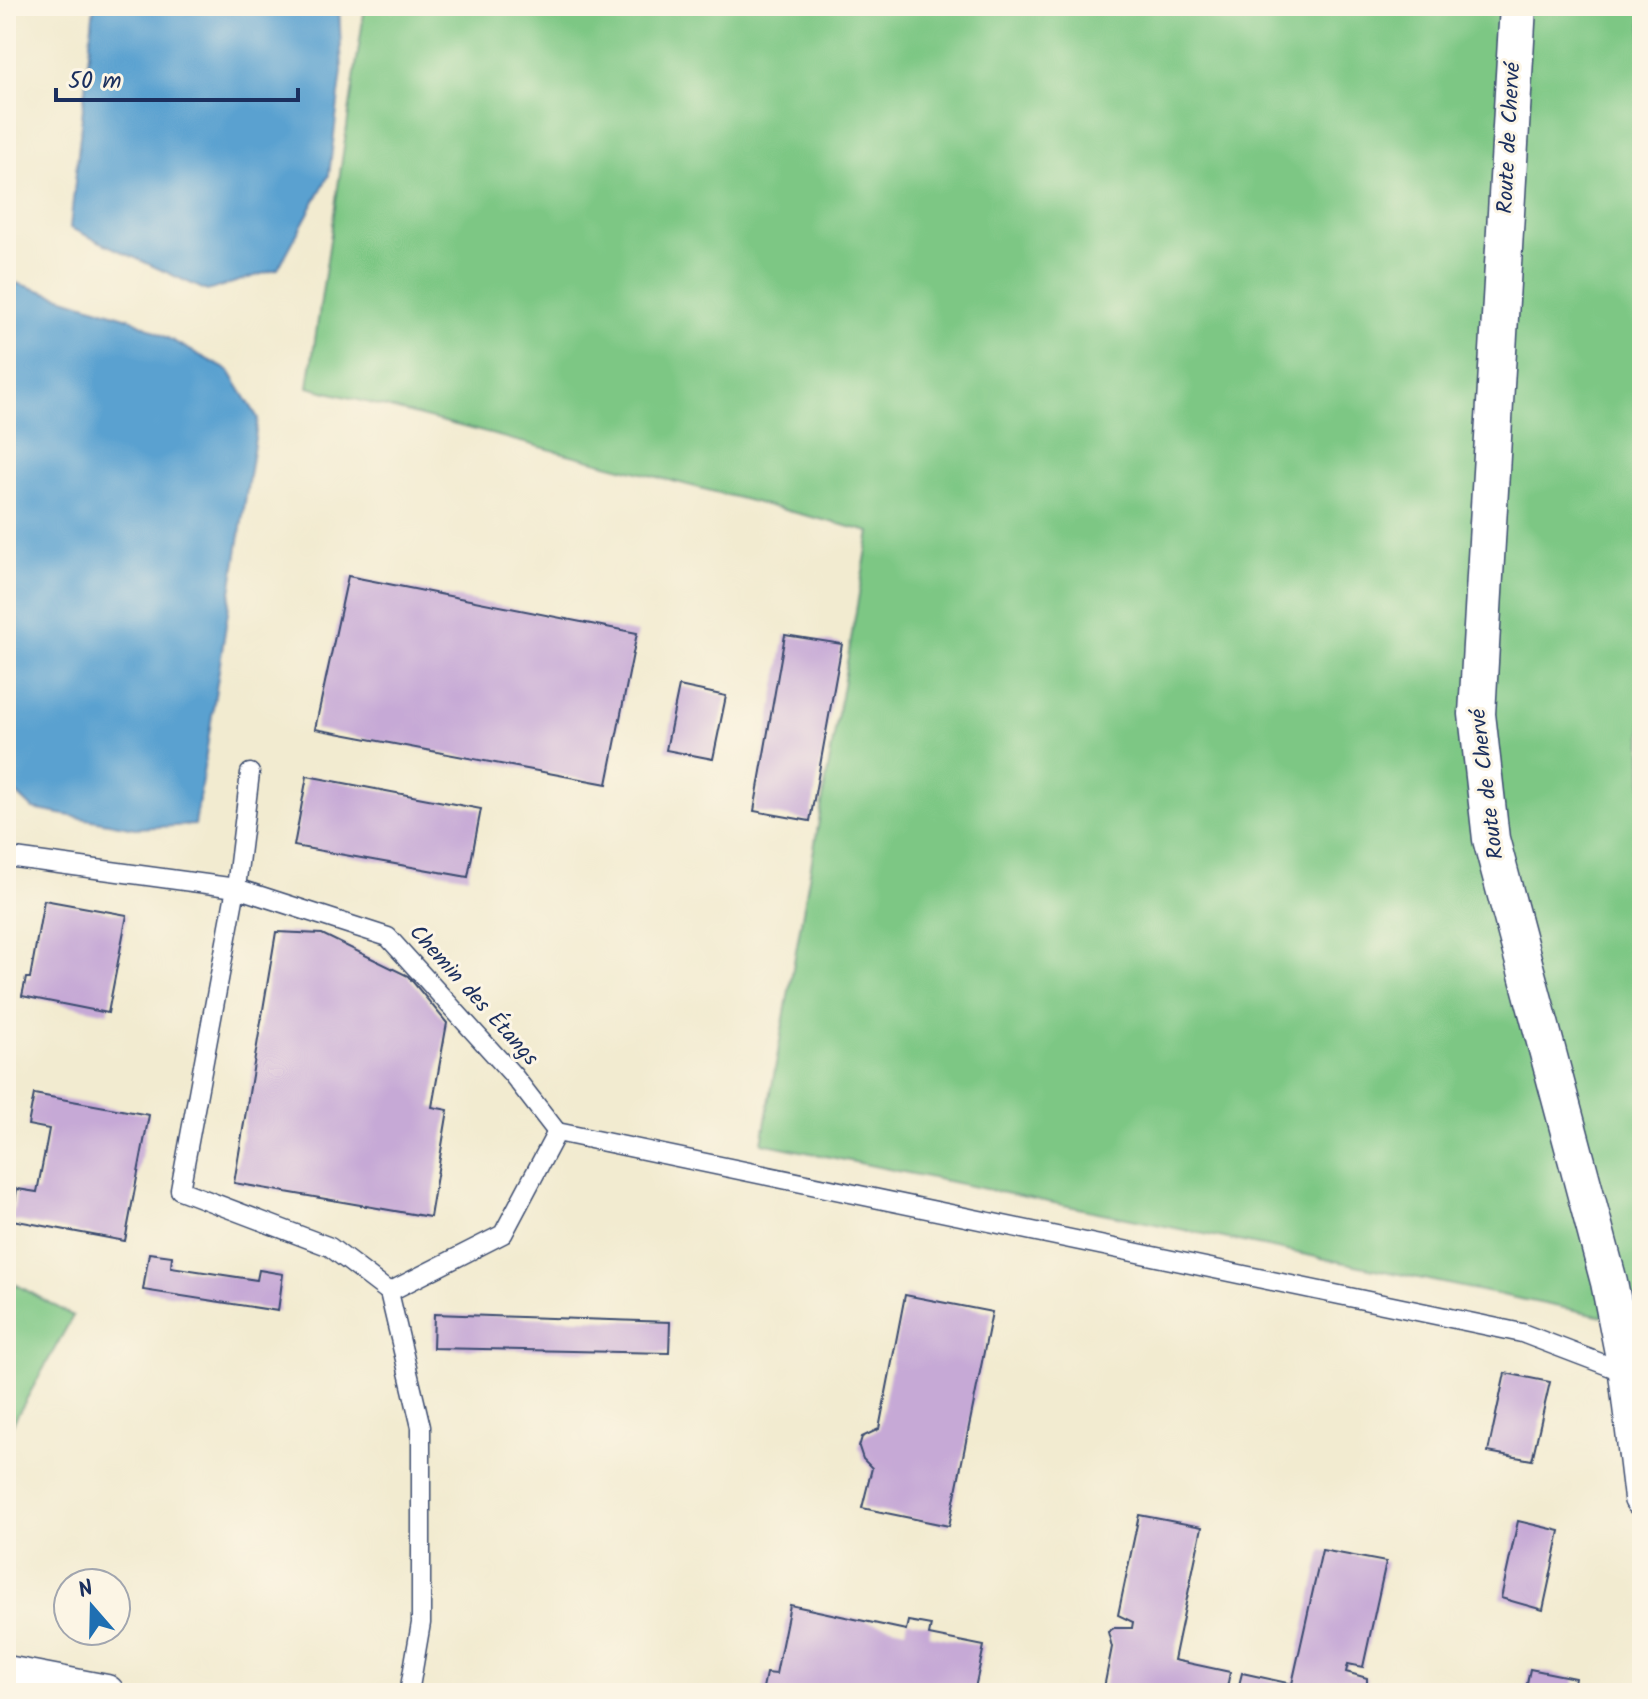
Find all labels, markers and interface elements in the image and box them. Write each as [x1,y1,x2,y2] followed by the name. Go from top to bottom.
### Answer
[56,52,298,102] scale bar
[1489,60,1532,215] street label: Route de Chervé
[68,62,122,101] text: 50 m
[1461,705,1515,861] street label: Route de Chervé
[400,917,547,1075] street label: Chemin des Étangs
[52,1567,132,1647] north arrow
[74,1572,99,1609] text: N

